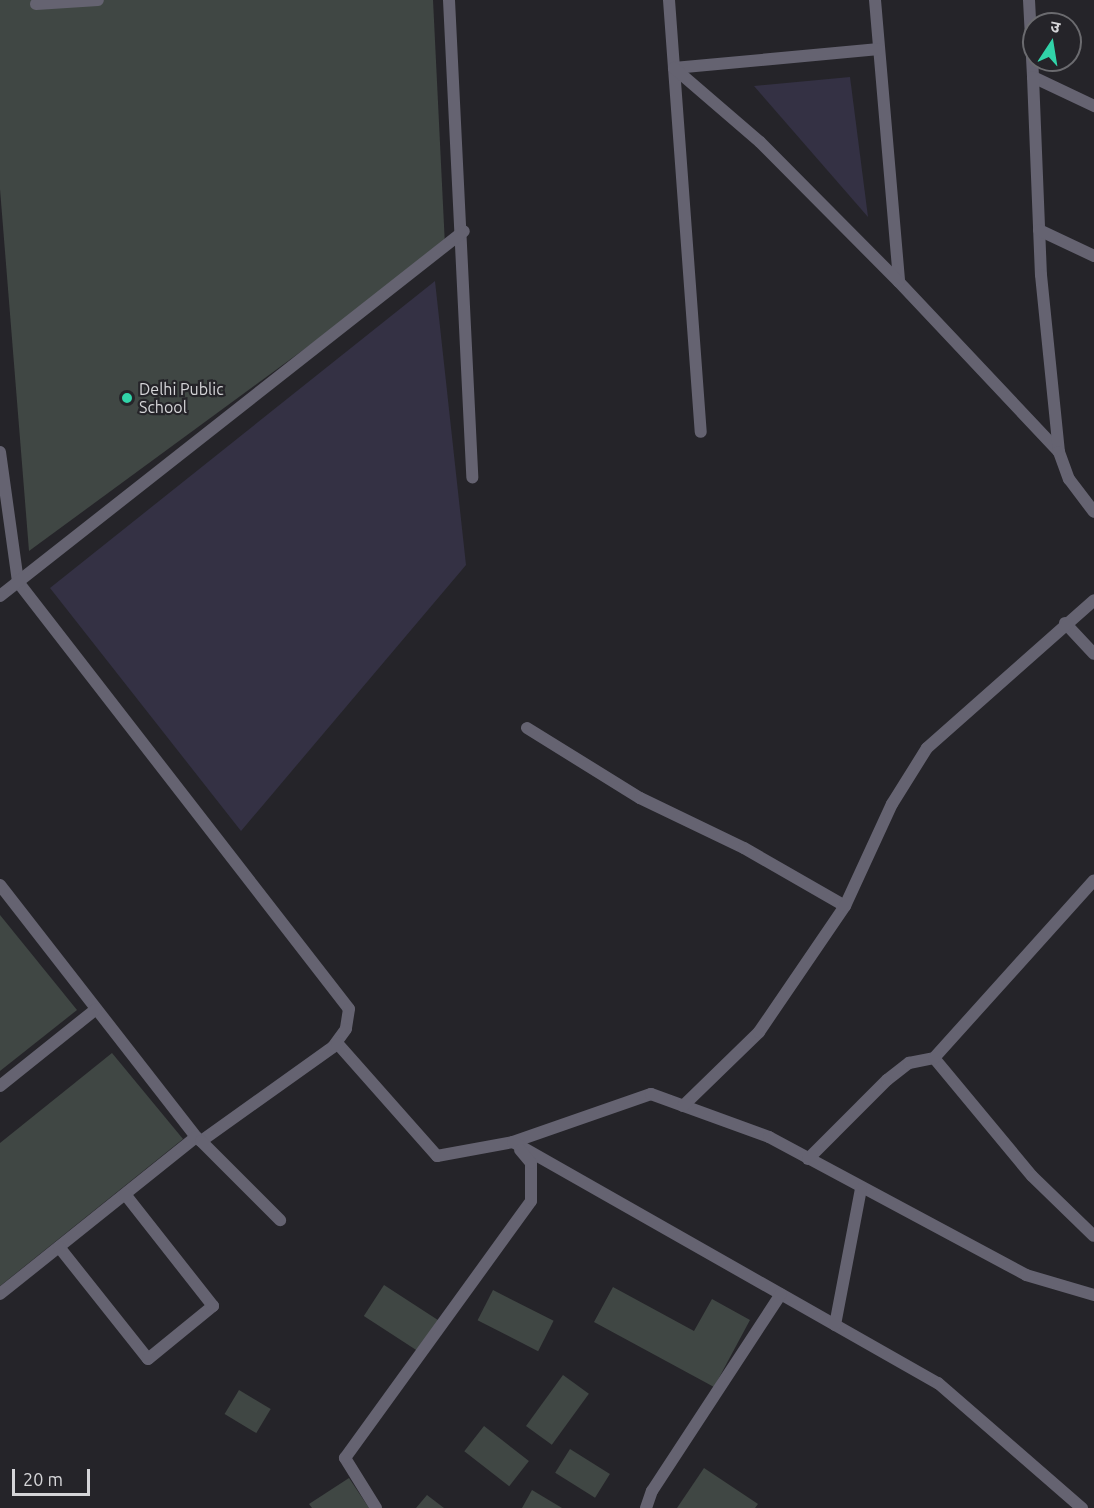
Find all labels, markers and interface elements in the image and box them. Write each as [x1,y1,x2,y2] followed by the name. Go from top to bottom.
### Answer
[1022,12,1082,72] north arrow
[1049,17,1062,36] text: उ
[139,379,224,417] place label: Delhi Public School
[120,391,134,405] marker: Delhi Public School
[15,1457,93,1495] scale bar
[23,1469,63,1489] text: 20 m

